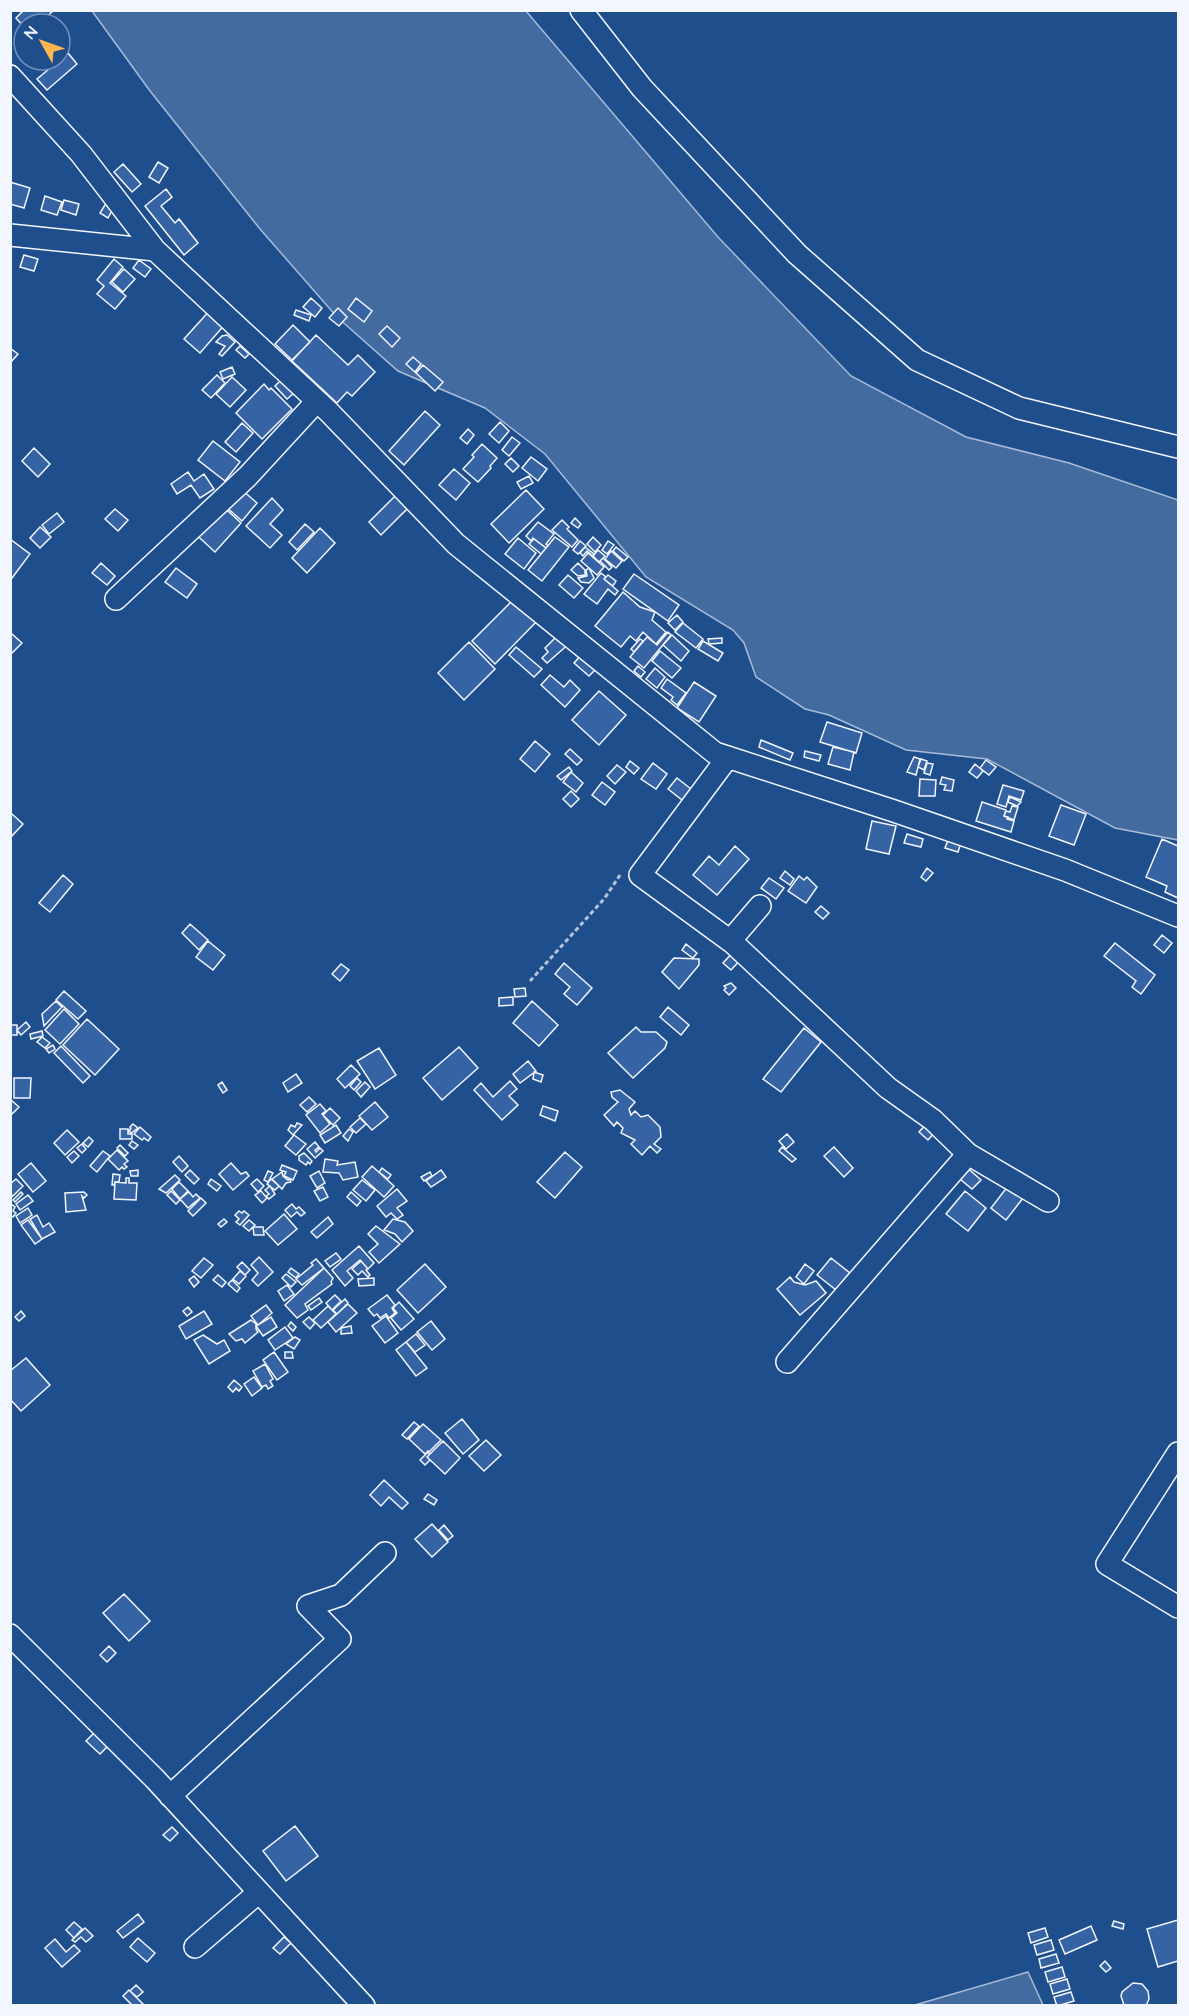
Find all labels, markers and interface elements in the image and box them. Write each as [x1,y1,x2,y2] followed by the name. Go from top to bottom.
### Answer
[12,12,72,72] north arrow
[19,21,42,43] text: N

